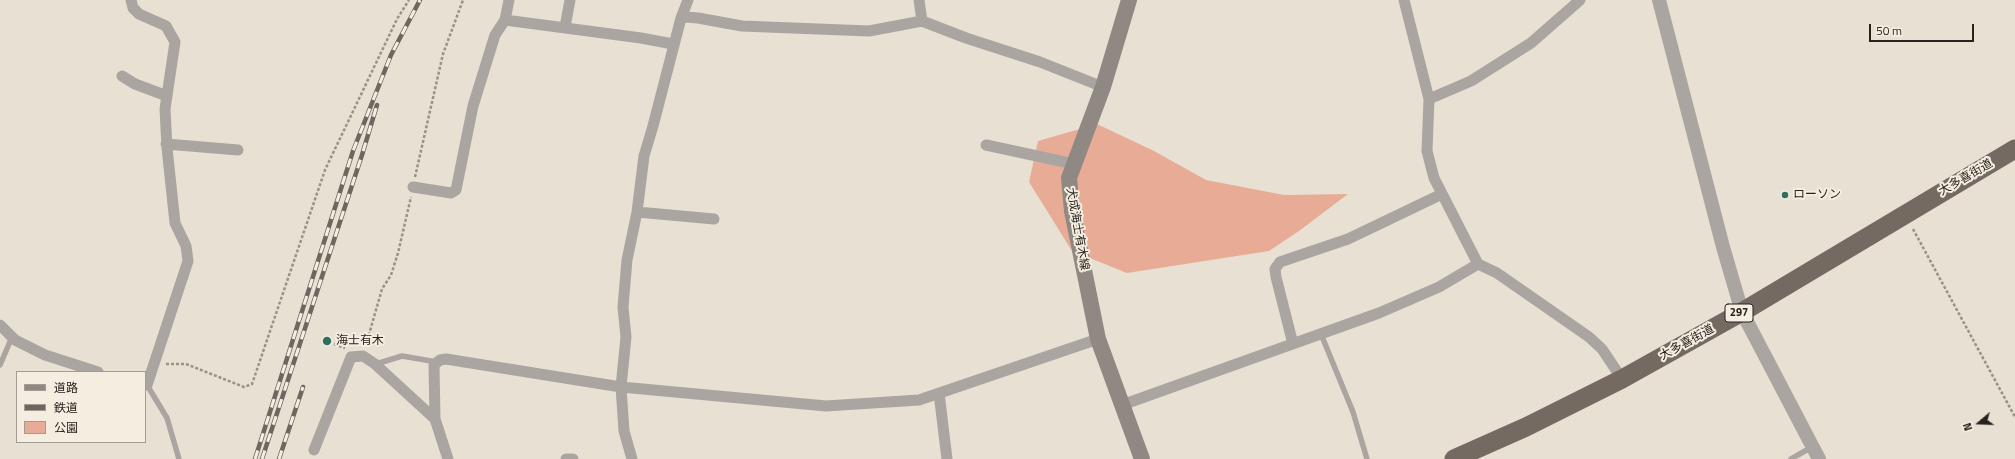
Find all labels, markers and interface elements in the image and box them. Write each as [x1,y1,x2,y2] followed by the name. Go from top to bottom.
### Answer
[1871,16,1976,42] scale bar
[1876,21,1902,40] text: 50 m
[1936,157,1996,199] street label: 大多喜街道
[1063,186,1091,272] street label: 犬成海士有木線
[1793,188,1841,202] place label: ローソン
[1780,190,1790,200] marker: ローソン
[1725,304,1753,322] road number: 297
[1657,322,1717,364] street label: 大多喜街道
[336,334,384,348] place label: 海士有木
[321,335,333,347] marker: 海士有木
[16,371,146,443] legend
[54,378,78,397] text: 道路
[54,398,78,417] text: 鉄道
[1959,403,1999,443] north arrow
[54,418,78,437] text: 公園
[1959,421,1976,433] text: N

